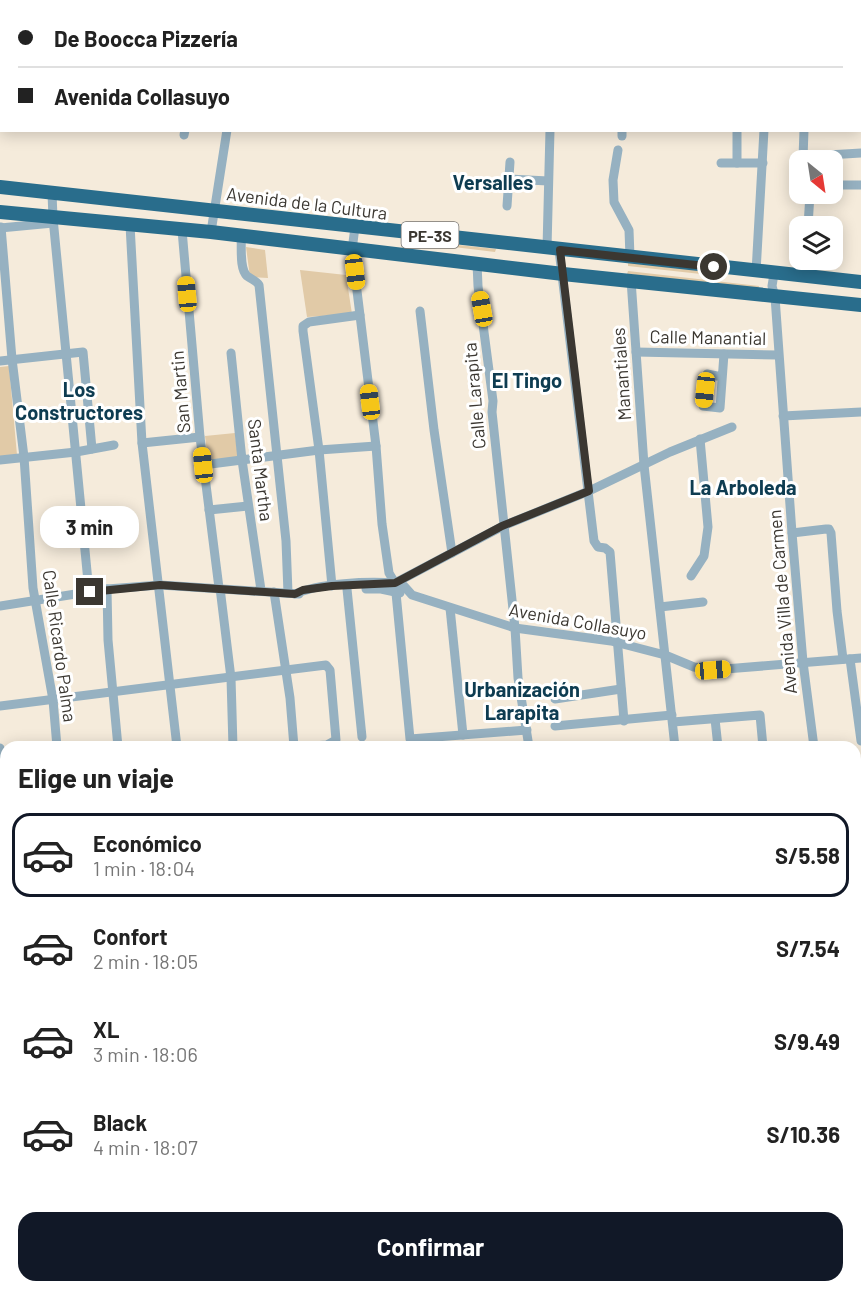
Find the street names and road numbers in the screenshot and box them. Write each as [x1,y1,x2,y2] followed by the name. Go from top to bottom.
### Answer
[225,182,389,224] street label: Avenida de la Cultura
[402,222,458,248] road number: PE-3S
[650,325,766,349] street label: Calle Manantial
[607,327,635,421] street label: Manantiales
[458,342,490,450] street label: Calle Larapita
[165,350,195,434] street label: San Martin
[244,418,278,522] street label: Santa Martha
[763,509,801,695] street label: Avenida Villa de Carmen
[38,569,82,723] street label: Calle Ricardo Palma
[507,598,649,644] street label: Avenida Collasuyo

